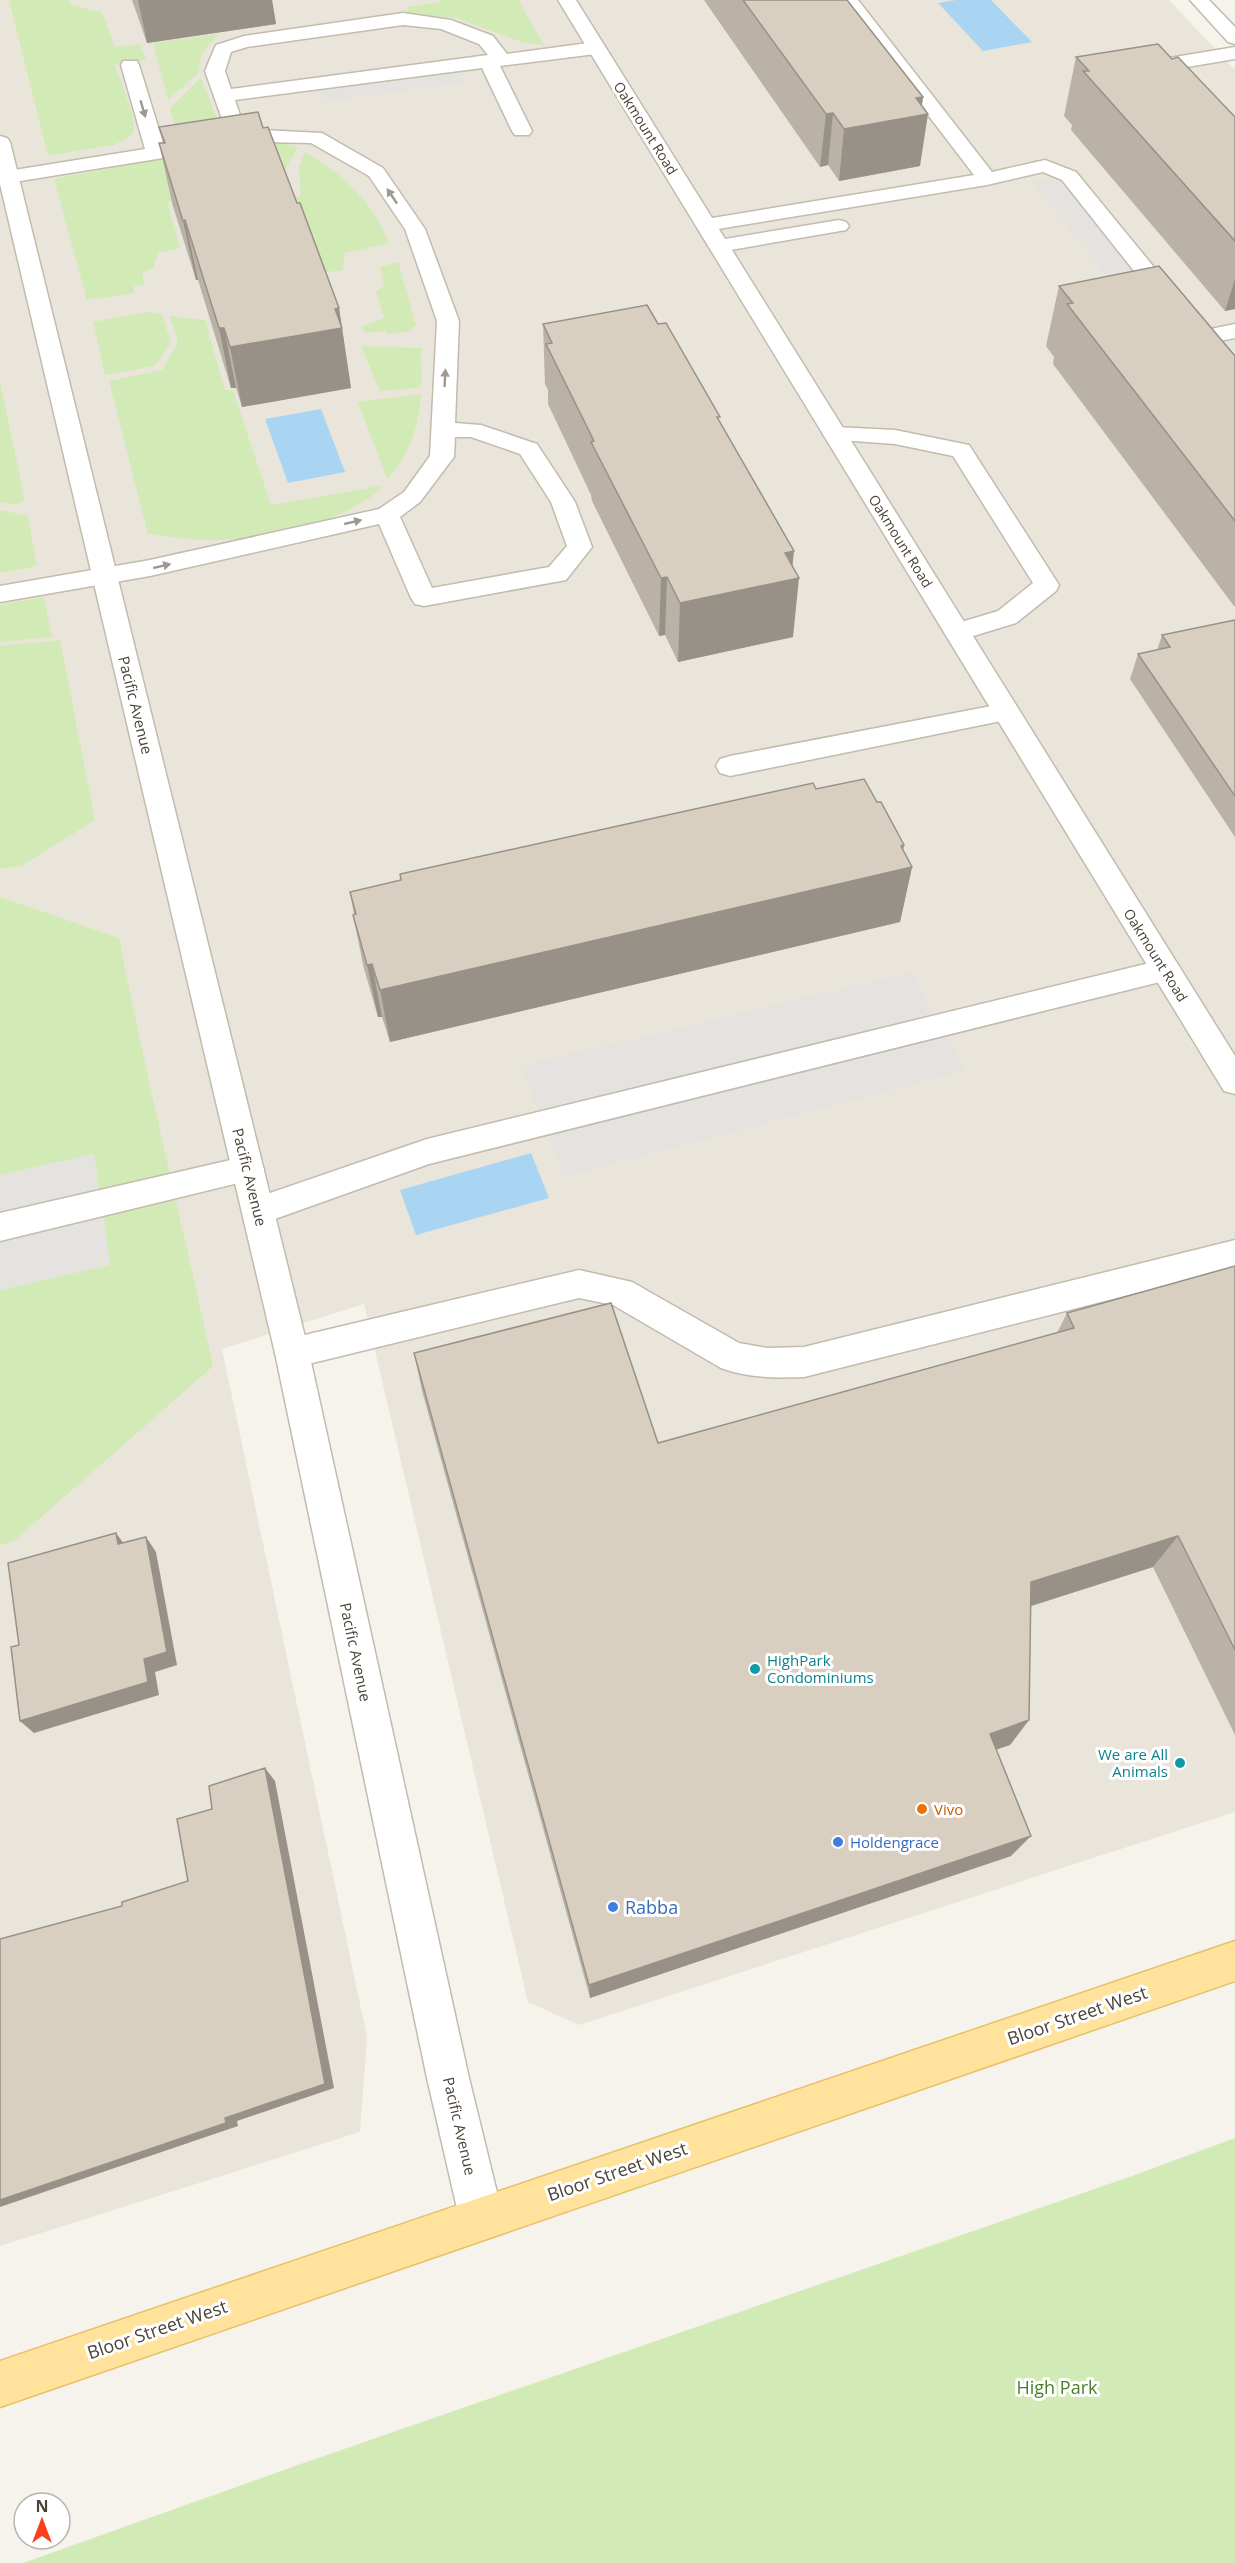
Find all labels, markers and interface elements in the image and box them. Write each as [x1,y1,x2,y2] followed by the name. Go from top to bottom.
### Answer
[610,78,682,178] street label: Oakmount Road
[139,100,148,118] one-way arrow
[386,188,398,204] one-way arrow
[441,368,450,387] one-way arrow
[865,491,937,591] street label: Oakmount Road
[343,517,362,527] one-way arrow
[153,560,172,570] one-way arrow
[114,654,158,756] street label: Pacific Avenue
[1120,905,1192,1005] street label: Oakmount Road
[228,1126,272,1228] street label: Pacific Avenue
[336,1601,376,1703] street label: Pacific Avenue
[767,1650,874,1687] place label: HighPark Condominiums
[748,1662,762,1676] marker: HighPark Condominiums
[1098,1744,1168,1781] place label: We are All Animals
[1173,1756,1187,1770] marker: We are All Animals
[934,1799,963,1819] place label: Vivo
[915,1802,929,1816] marker: Vivo
[850,1832,939,1852] place label: Holdengrace
[831,1835,845,1849] marker: Holdengrace
[625,1895,678,1919] place label: Rabba
[606,1900,620,1914] marker: Rabba
[1004,1980,1150,2050] street label: Bloor Street West
[439,2075,481,2177] street label: Pacific Avenue
[544,2136,690,2206] street label: Bloor Street West
[84,2294,230,2364] street label: Bloor Street West
[1017,2375,1098,2399] park label: High Park
[12,2491,72,2551] north arrow
[35,2495,49,2517] text: N

